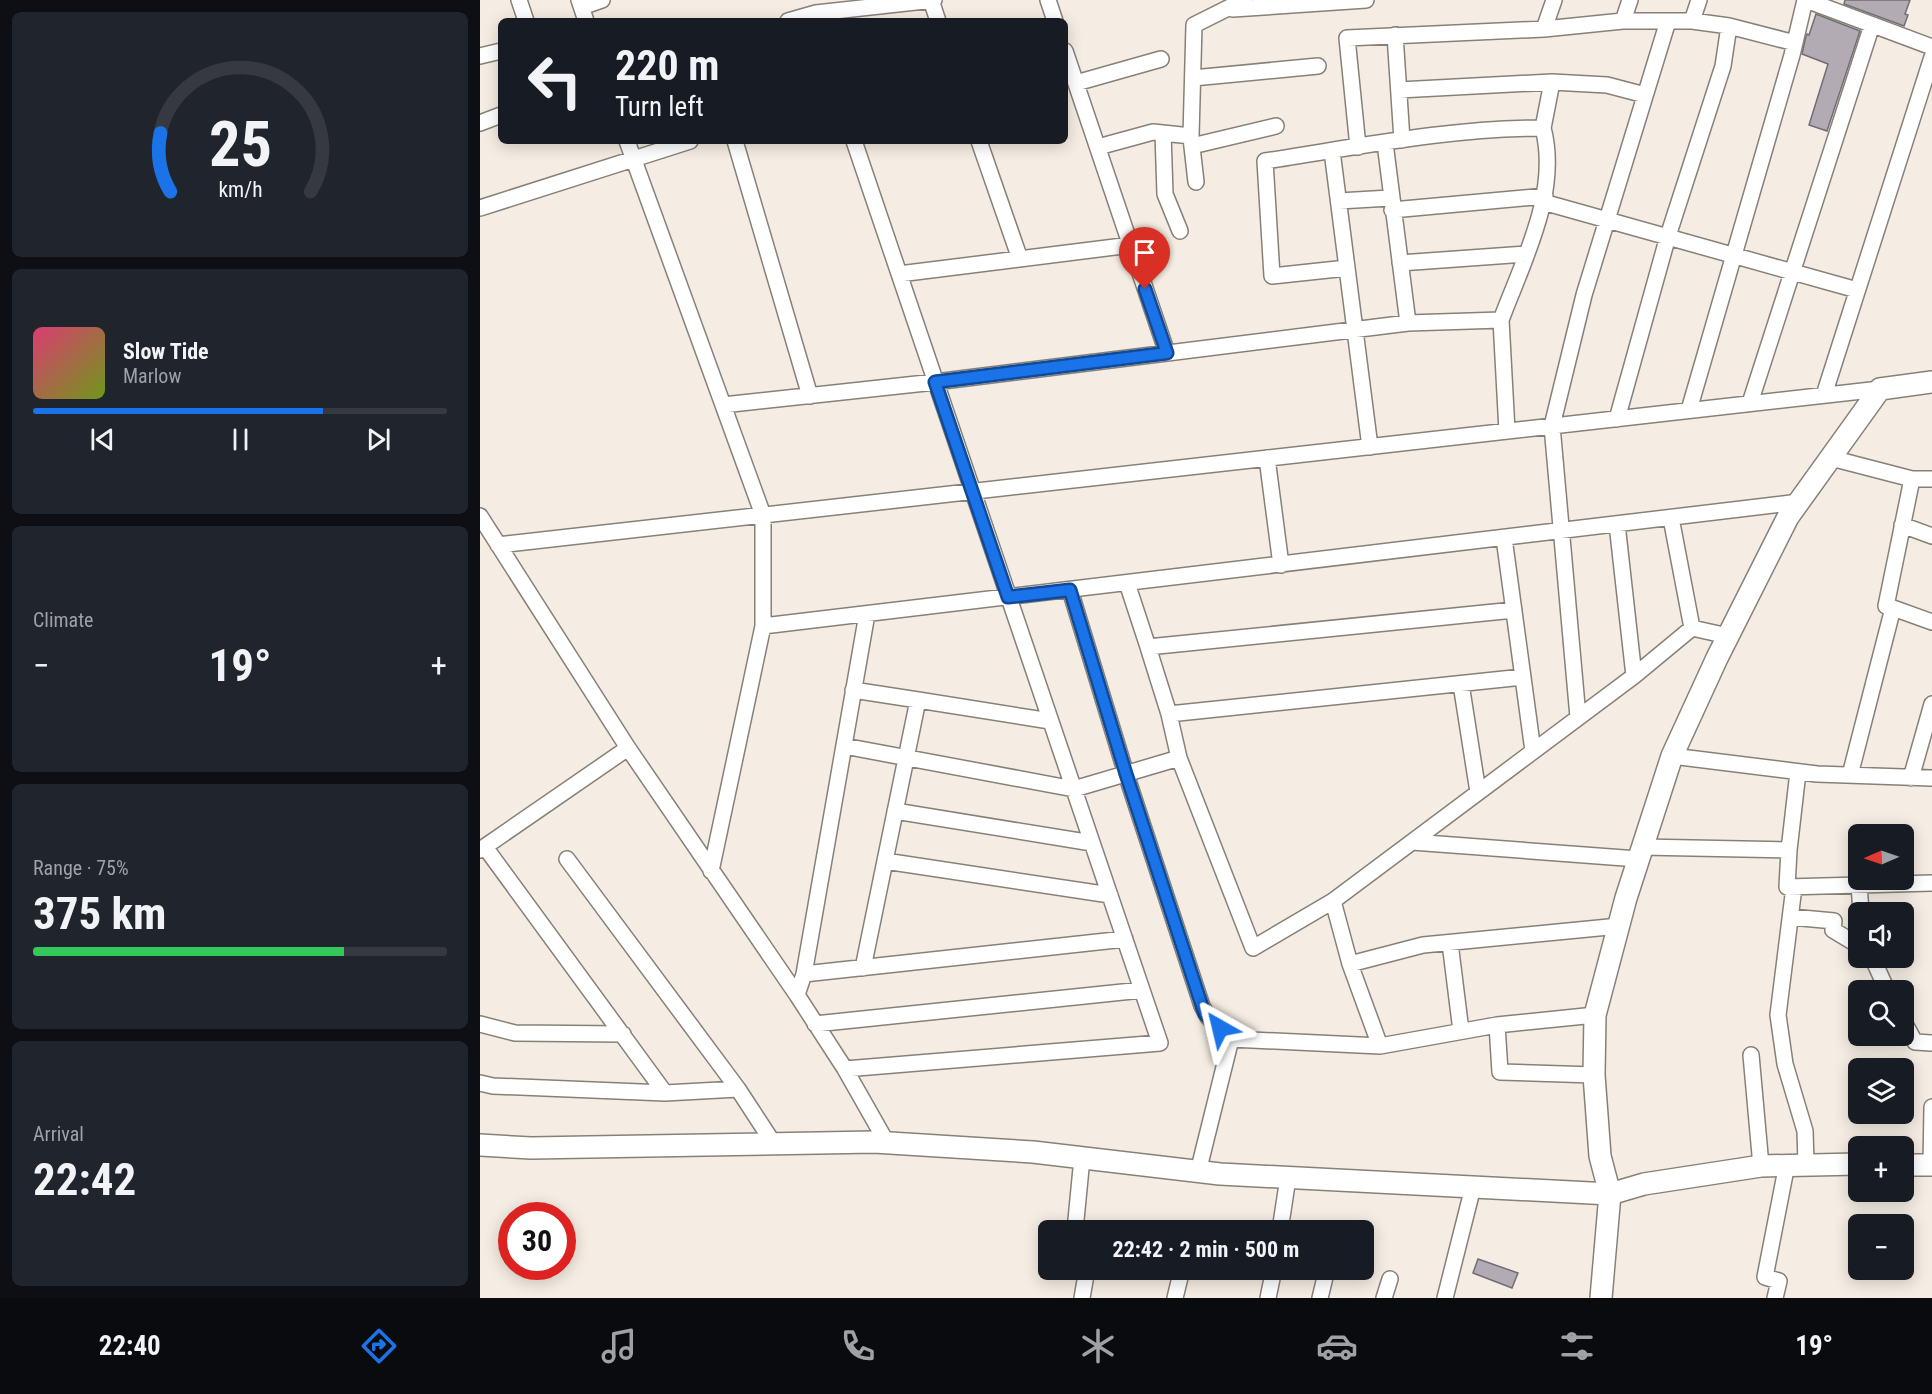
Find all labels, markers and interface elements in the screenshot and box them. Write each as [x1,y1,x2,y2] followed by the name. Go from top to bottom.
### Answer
[615,41,720,90] text: 220 m
[516,42,594,120] icon: left
[615,91,704,123] text: Turn left
[208,108,272,181] text: 25
[218,177,262,202] text: km/h
[1119,227,1170,289] pin
[1128,236,1161,269] icon: arrive
[123,339,209,364] text: Slow Tide
[123,364,181,388] text: Marlow
[86,423,119,456] icon: previous
[224,423,257,456] icon: pause
[362,423,395,456] icon: next
[33,608,93,632] text: Climate
[209,639,272,692] text: 19°
[33,646,50,685] text: −
[431,646,447,685] text: +
[1848,824,1914,890] north arrow
[1848,824,1914,1280] map controls
[33,856,129,880] text: Range · 75%
[33,887,166,940] text: 375 km
[1848,902,1914,968] button: sound
[1848,980,1914,1046] button: search
[1188,996,1252,1060] position arrow
[1848,1058,1914,1124] button: layers
[33,1122,84,1146] text: Arrival
[1848,1136,1914,1202] button: +
[33,1153,136,1206] text: 22:42
[498,1202,576,1280] speed limit sign: 30
[1848,1214,1914,1280] button: −
[1113,1237,1299,1262] text: 22:42 · 2 min · 500 m
[358,1325,400,1367] icon: directions
[598,1325,640,1367] icon: music
[837,1325,879,1367] icon: phone
[1077,1325,1119,1367] icon: climate
[1316,1325,1358,1367] icon: car
[1556,1325,1598,1367] icon: filters
[99,1330,161,1362] text: 22:40
[1795,1330,1833,1362] text: 19°

